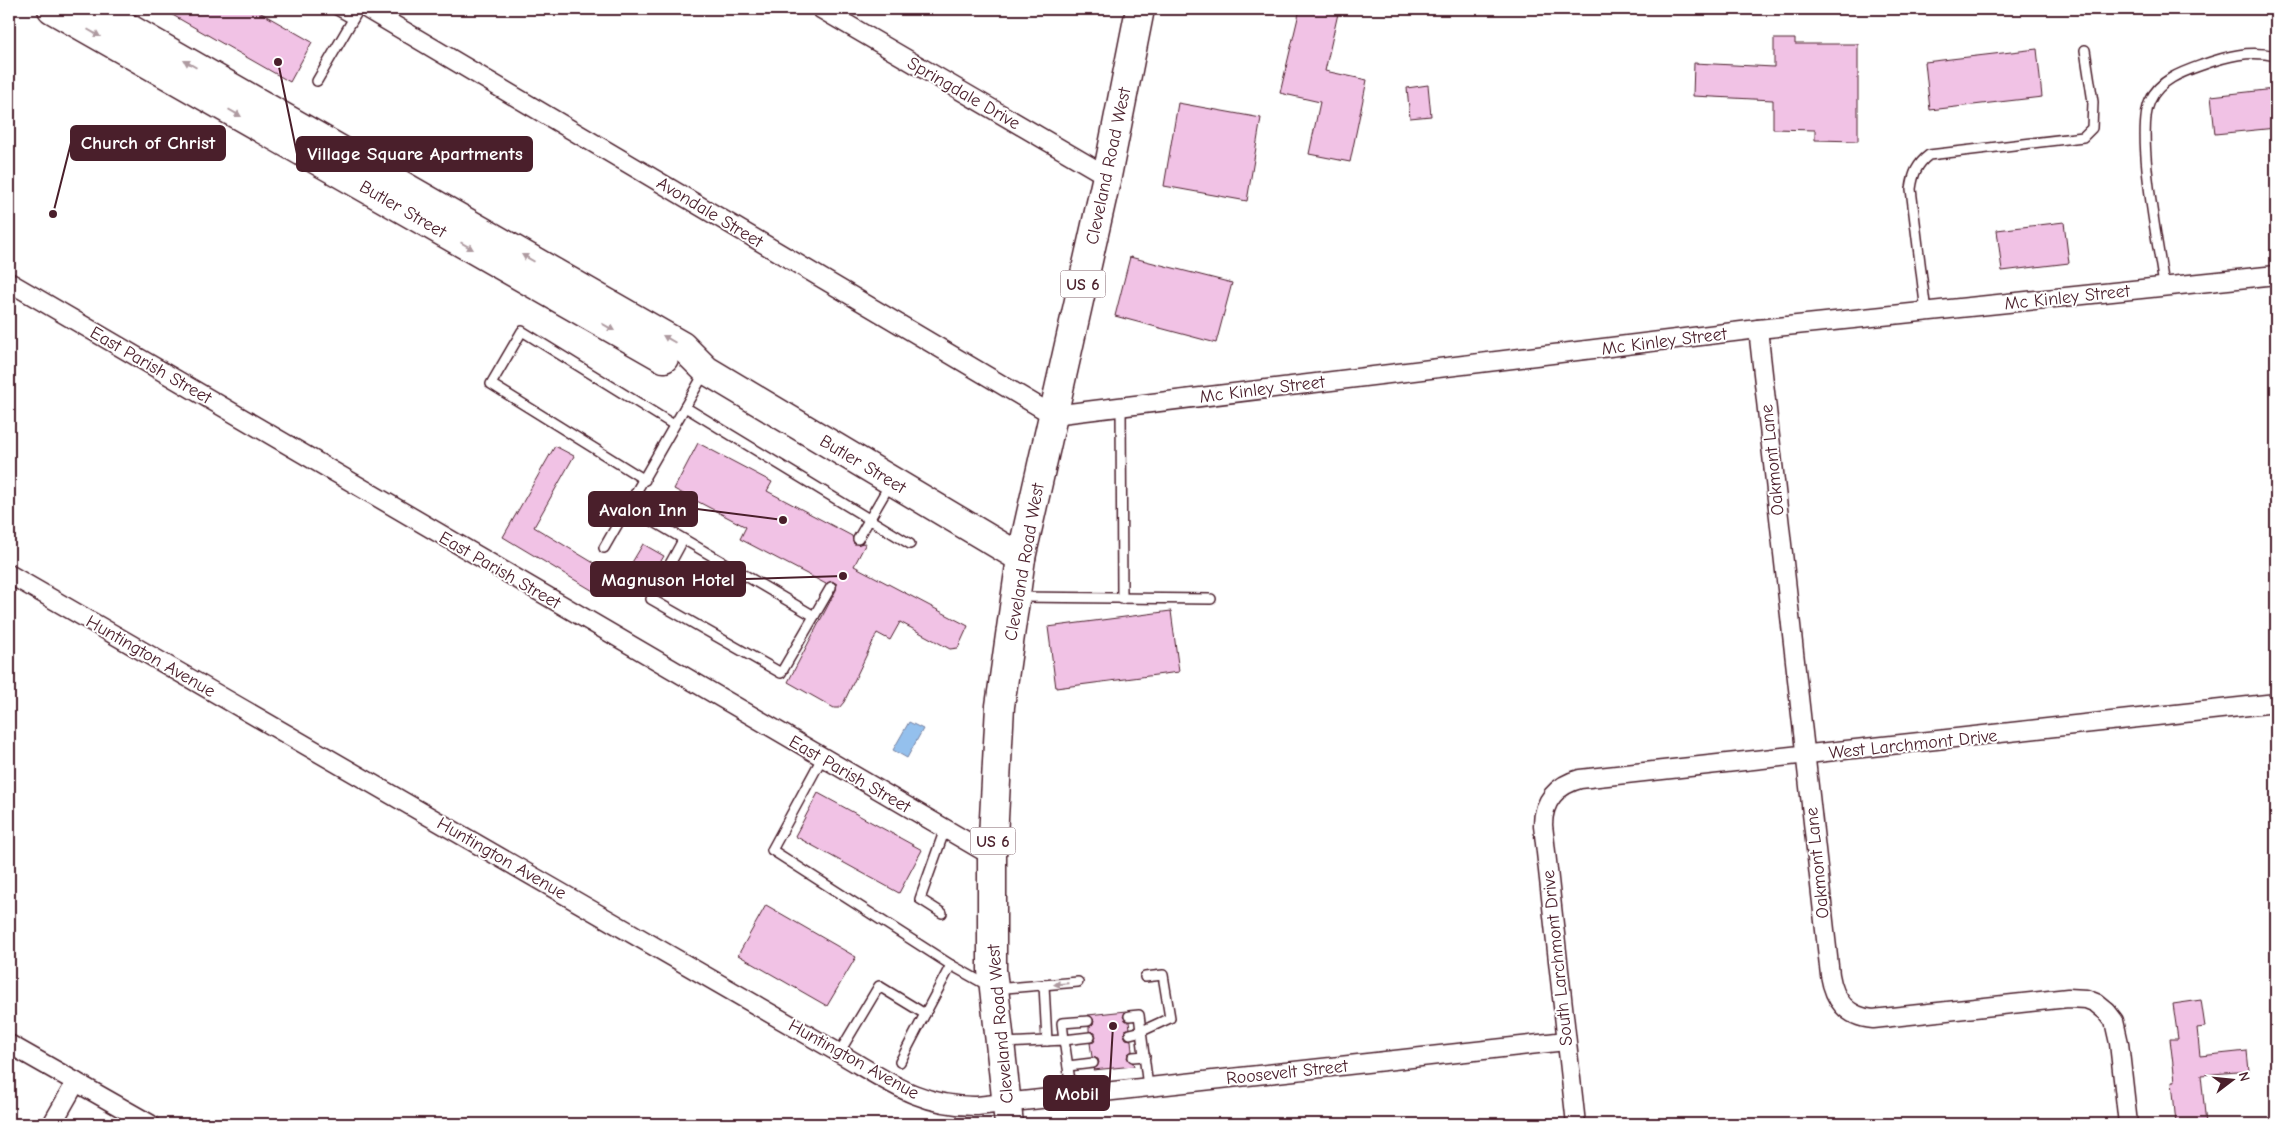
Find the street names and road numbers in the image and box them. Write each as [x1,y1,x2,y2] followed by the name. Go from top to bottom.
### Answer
[904,53,1024,134] street label: Springdale Drive
[1082,85,1136,246] street label: Cleveland Road West
[653,173,767,253] street label: Avondale Street
[356,176,451,243] street label: Butler Street
[1060,270,1106,298] road number: US 6
[2003,280,2132,315] street label: Mc Kinley Street
[86,322,216,409] street label: East Parish Street
[1600,323,1729,360] street label: Mc Kinley Street
[1198,371,1327,408] street label: Mc Kinley Street
[1756,403,1789,517] street label: Oakmont Lane
[816,431,910,499] street label: Butler Street
[1000,481,1049,643] street label: Cleveland Road West
[435,527,565,614] street label: East Parish Street
[82,611,219,702] street label: Huntington Avenue
[1828,725,1998,764] street label: West Larchmont Drive
[785,731,915,818] street label: East Parish Street
[1801,806,1834,920] street label: Oakmont Lane
[433,813,570,904] street label: Huntington Avenue
[970,828,1016,854] road number: US 6
[1538,869,1577,1047] street label: South Larchmont Drive
[983,943,1018,1104] street label: Cleveland Road West
[785,1015,923,1104] street label: Huntington Avenue
[1225,1056,1350,1089] street label: Roosevelt Street

